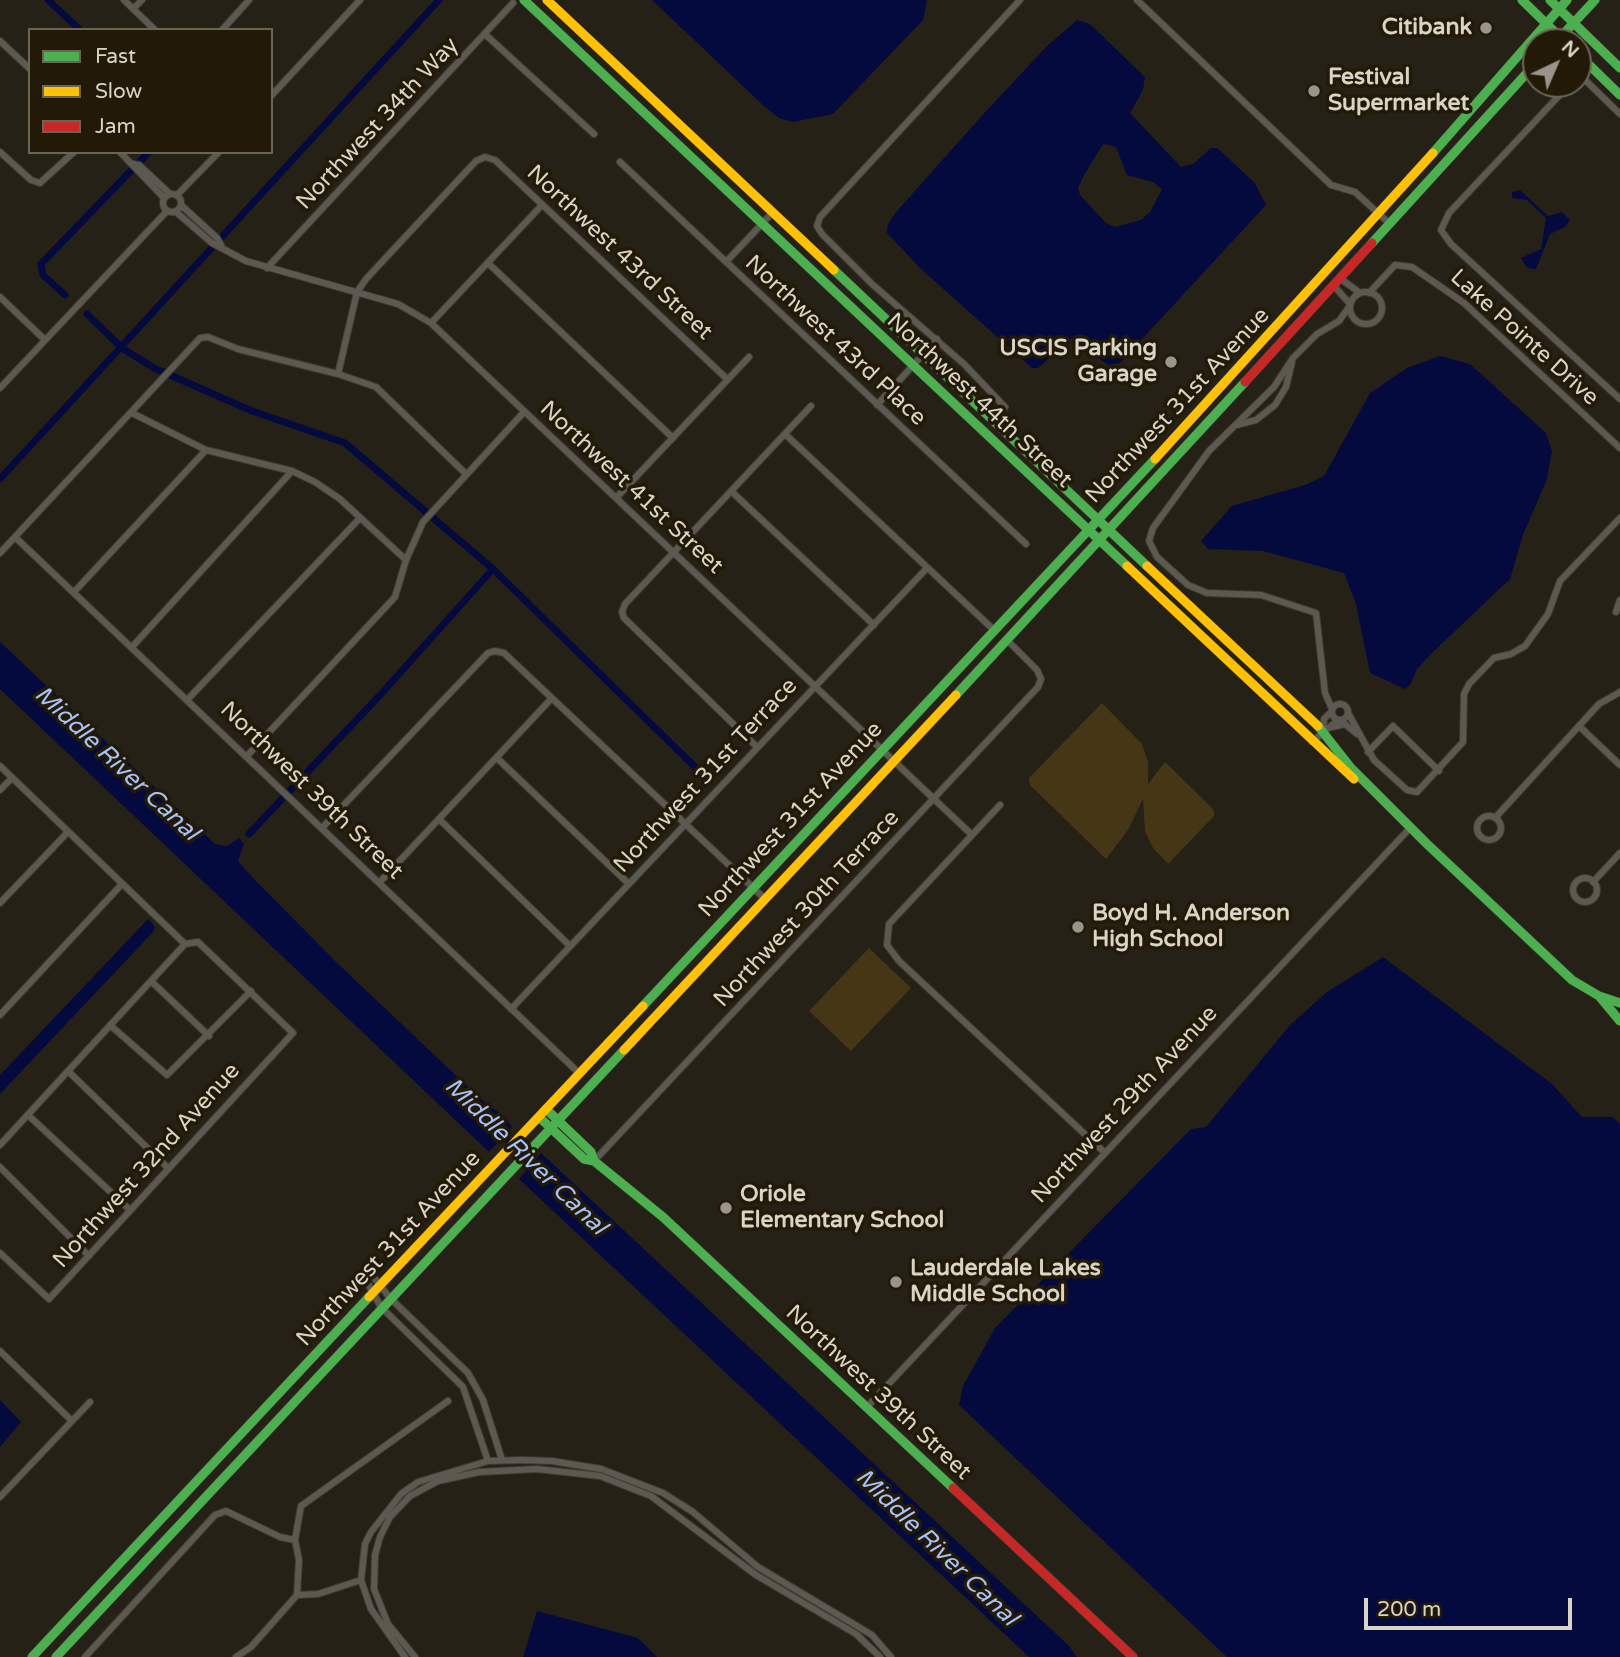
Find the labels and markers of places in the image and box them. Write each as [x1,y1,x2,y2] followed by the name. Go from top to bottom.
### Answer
[1382,14,1472,42] place label: Citibank
[1478,20,1494,36] marker: Citibank
[1328,64,1469,118] place label: Festival Supermarket
[1306,83,1322,99] marker: Festival Supermarket
[999,335,1157,389] place label: USCIS Parking Garage
[1163,354,1179,370] marker: USCIS Parking Garage
[1092,900,1290,954] place label: Boyd H. Anderson High School
[1070,919,1086,935] marker: Boyd H. Anderson High School
[740,1181,944,1235] place label: Oriole Elementary School
[718,1200,734,1216] marker: Oriole Elementary School
[910,1255,1101,1309] place label: Lauderdale Lakes Middle School
[888,1274,904,1290] marker: Lauderdale Lakes Middle School

